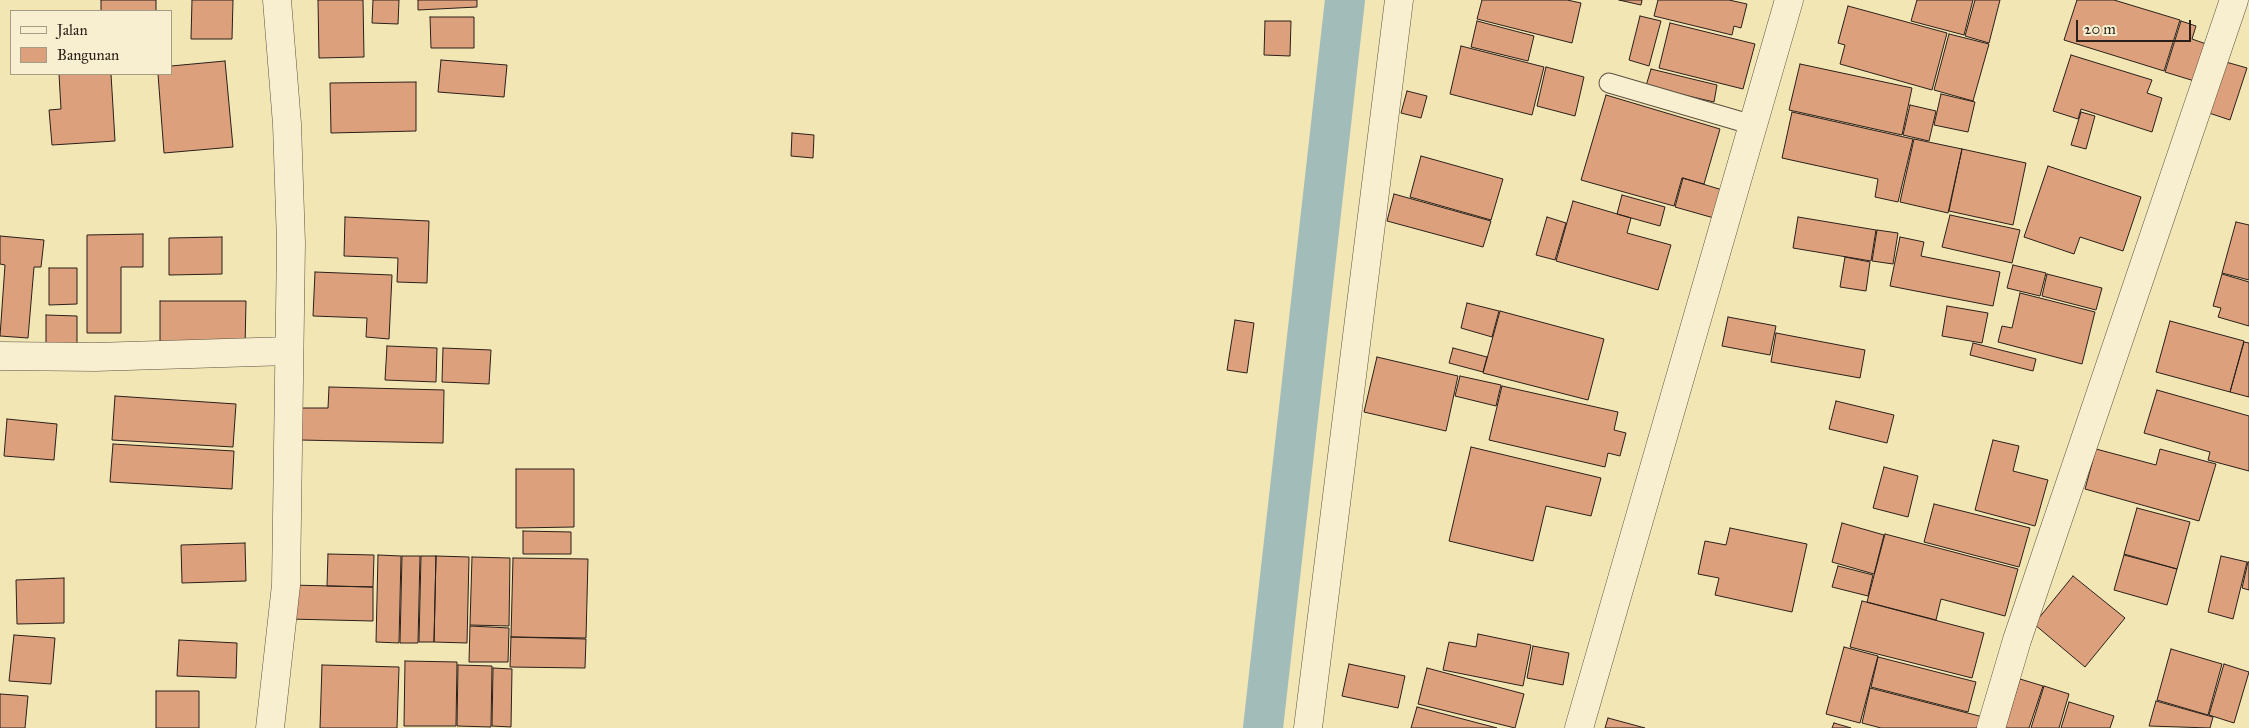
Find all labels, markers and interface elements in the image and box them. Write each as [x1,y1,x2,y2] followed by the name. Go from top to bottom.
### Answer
[10,10,172,75] legend
[2079,10,2194,42] scale bar
[2084,20,2116,38] text: 20 m
[57,21,88,39] text: Jalan
[57,46,119,64] text: Bangunan

